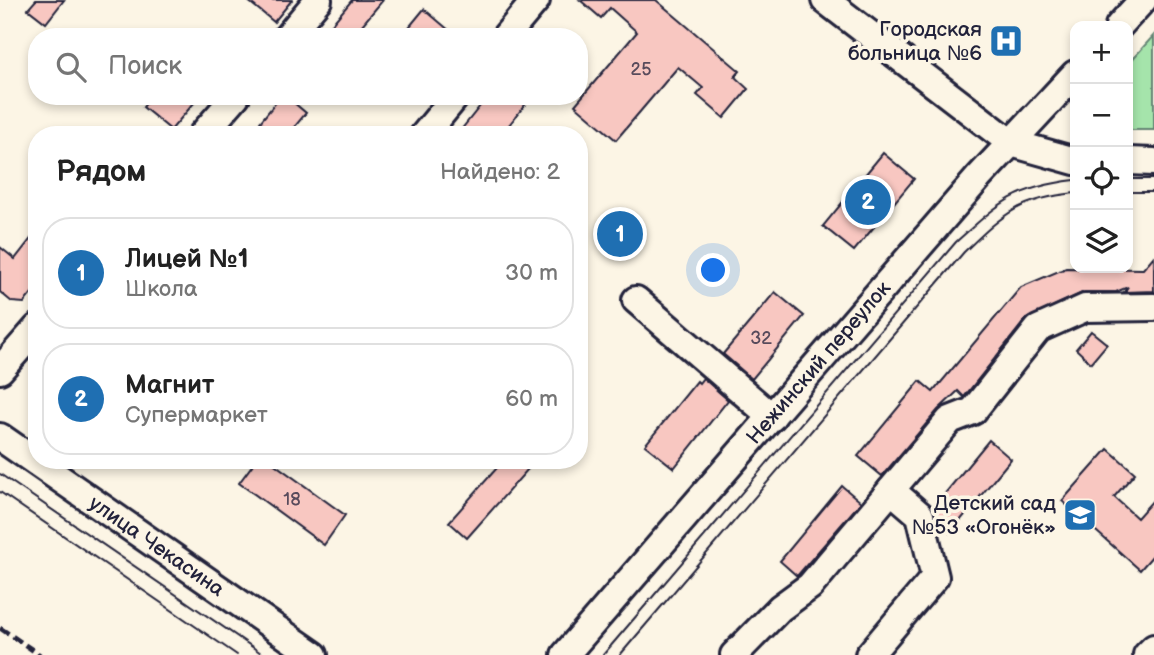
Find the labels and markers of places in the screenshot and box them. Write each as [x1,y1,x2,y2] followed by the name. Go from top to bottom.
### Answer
[848,17,982,66] place label: Городская больница №6
[987,22,1025,60] hospital icon: Городская больница №6
[845,176,891,228] pin: 2
[597,208,643,260] pin: 1
[912,491,1056,540] place label: Детский сад №53 «Огонёк»
[1061,496,1099,534] school or university icon: Детский сад №53 «Огонёк»

